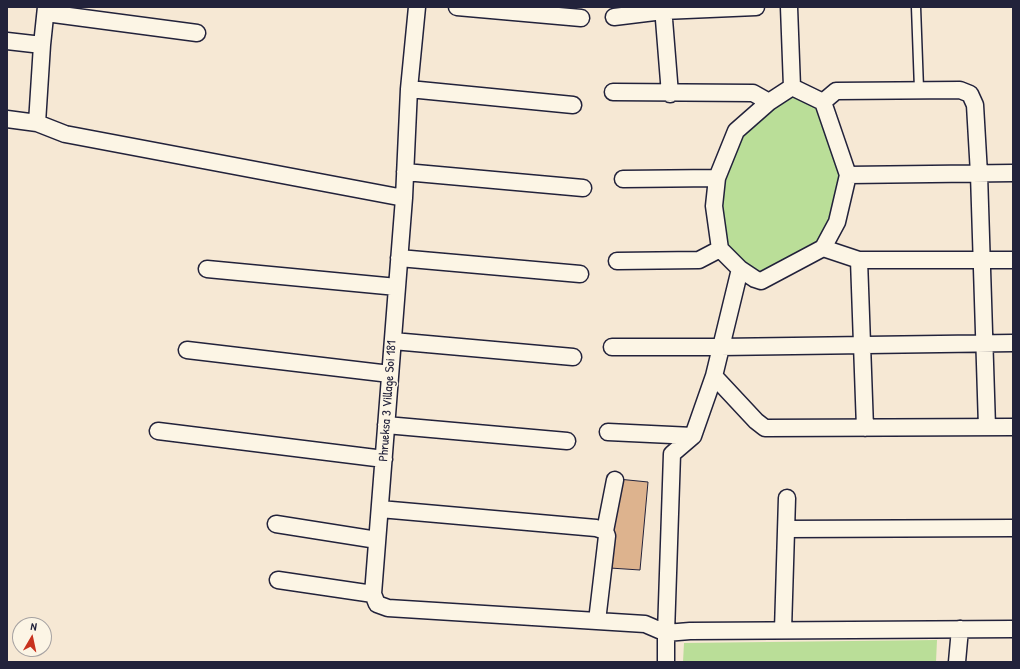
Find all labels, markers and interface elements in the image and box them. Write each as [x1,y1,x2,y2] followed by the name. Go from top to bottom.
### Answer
[376,340,400,462] street label: Phrueksa 3 Village Soi 181
[12,617,52,657] north arrow
[30,619,38,634] text: N

